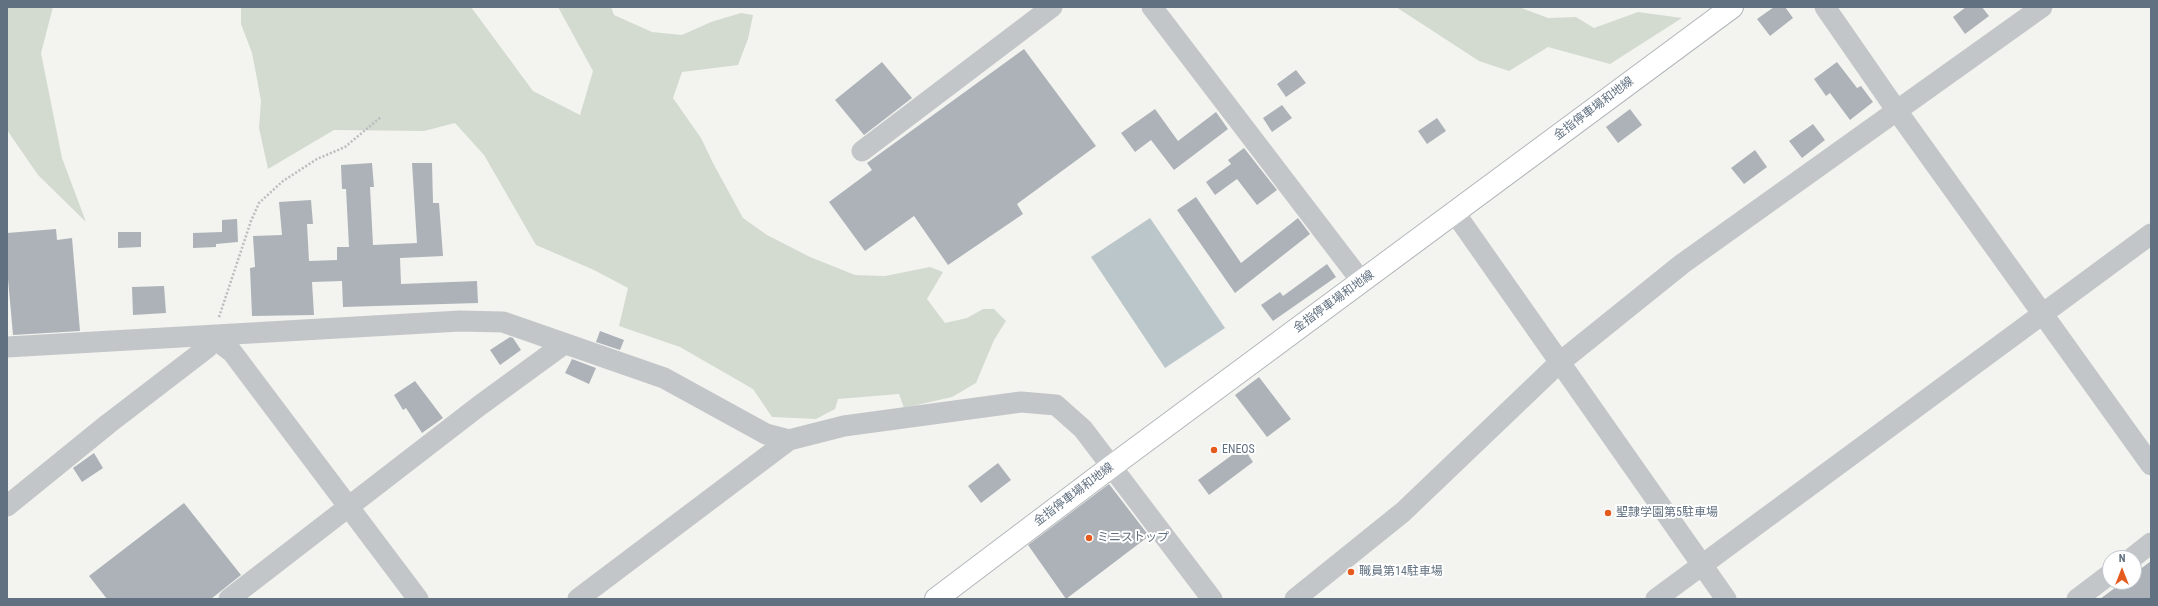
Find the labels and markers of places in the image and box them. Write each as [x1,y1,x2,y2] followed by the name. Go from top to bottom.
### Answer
[1222,443,1255,457] place label: ENEOS
[1209,445,1219,455] marker: ENEOS
[1616,506,1718,520] place label: 聖隷学園第5駐車場
[1603,508,1613,518] marker: 聖隷学園第5駐車場
[1097,531,1169,545] place label: ミニストップ
[1084,533,1094,543] marker: ミニストップ
[1359,565,1443,579] place label: 職員第14駐車場
[1346,567,1356,577] marker: 職員第14駐車場

